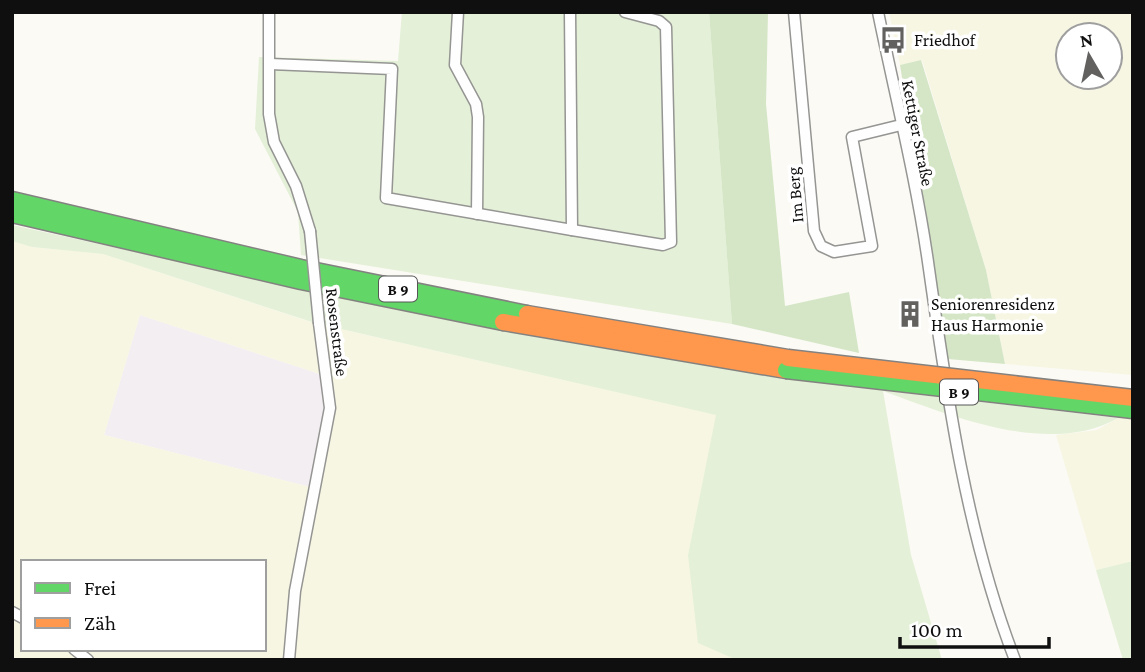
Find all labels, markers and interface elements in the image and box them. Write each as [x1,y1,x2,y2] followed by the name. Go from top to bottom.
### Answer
[1054,21,1124,91] north arrow
[878,25,908,55] bus stop icon: Friedhof
[1078,28,1095,51] text: N
[914,30,977,50] place label: Friedhof
[898,78,938,188] street label: Kettiger Straße
[783,166,807,224] street label: Im Berg
[379,276,417,302] road number: B 9
[322,287,352,377] street label: Rosenstraße
[931,294,1055,335] place label: Seniorenresidenz Haus Harmonie
[895,299,925,329] building icon: Seniorenresidenz Haus Harmonie
[940,380,978,404] road number: B 9
[21,560,266,651] legend
[84,576,116,600] text: Frei
[900,606,1049,650] scale bar
[84,611,116,635] text: Zäh
[911,618,963,642] text: 100 m

